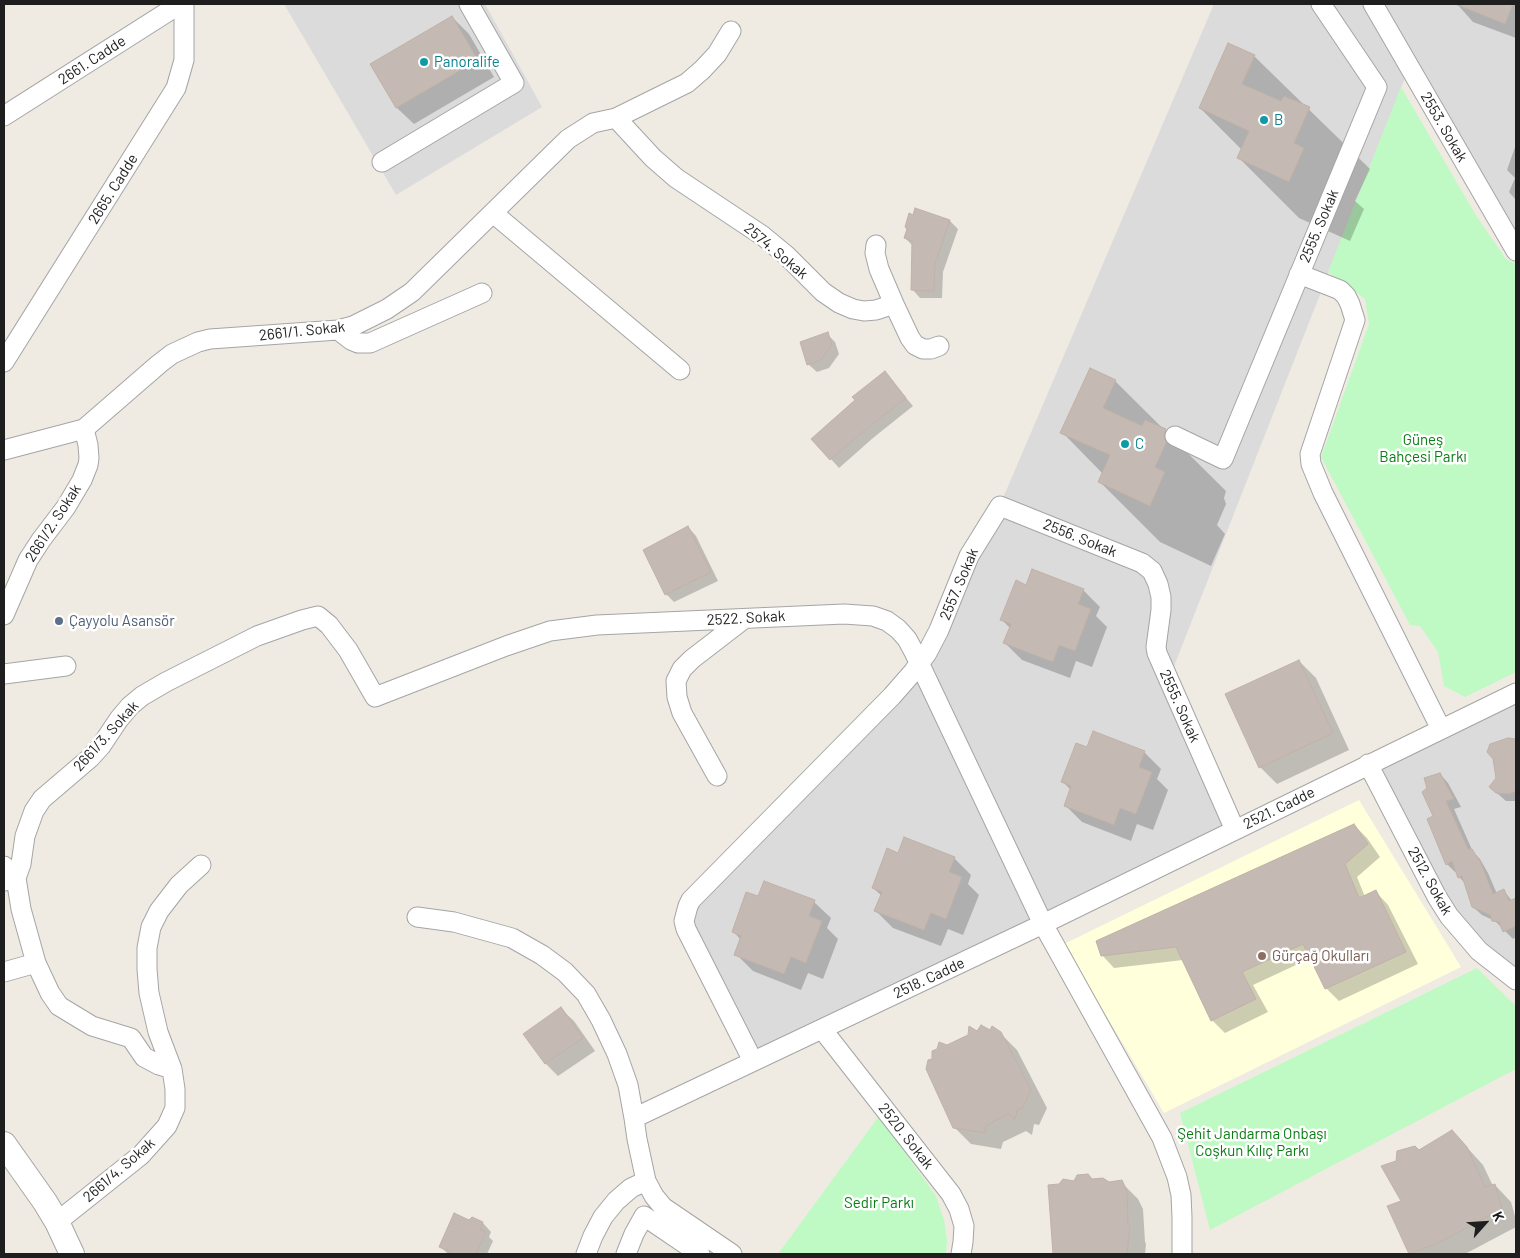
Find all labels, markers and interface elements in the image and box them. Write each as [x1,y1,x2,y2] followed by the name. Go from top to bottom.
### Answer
[55,32,129,88] street label: 2661. Cadde
[434,53,500,71] place label: Panoralife
[418,56,430,68] marker: Panoralife
[1417,89,1471,165] street label: 2553. Sokak
[1274,111,1283,129] place label: B
[1258,114,1270,126] marker: B
[84,151,142,227] street label: 2665. Cadde
[1296,187,1342,265] street label: 2555. Sokak
[740,219,812,283] street label: 2574. Sokak
[258,318,346,344] street label: 2661/1. Sokak
[1379,431,1467,466] park label: Güneş Bahçesi Parkı
[1135,435,1144,453] place label: C
[1119,438,1131,450] marker: C
[21,481,85,565] street label: 2661/2. Sokak
[1041,515,1119,561] street label: 2556. Sokak
[936,545,982,623] street label: 2557. Sokak
[706,607,786,629] street label: 2522. Sokak
[69,612,175,630] place label: Çayyolu Asansör
[53,615,65,627] marker: Çayyolu Asansör
[1156,667,1204,745] street label: 2555. Sokak
[70,697,142,775] street label: 2661/3. Sokak
[1240,783,1318,833] street label: 2521. Cadde
[1404,844,1456,918] street label: 2512. Sokak
[1272,947,1369,965] place label: Gürçağ Okulları
[1256,950,1268,962] marker: Gürçağ Okulları
[890,954,968,1002] street label: 2518. Cadde
[875,1099,937,1173] street label: 2520. Sokak
[1177,1125,1327,1160] park label: Şehit Jandarma Onbaşı Coşkun Kılıç Parkı
[79,1134,159,1206] street label: 2661/4. Sokak
[844,1194,914,1212] park label: Sedir Parkı
[1460,1198,1510,1248] north arrow
[1489,1209,1508,1224] text: K

